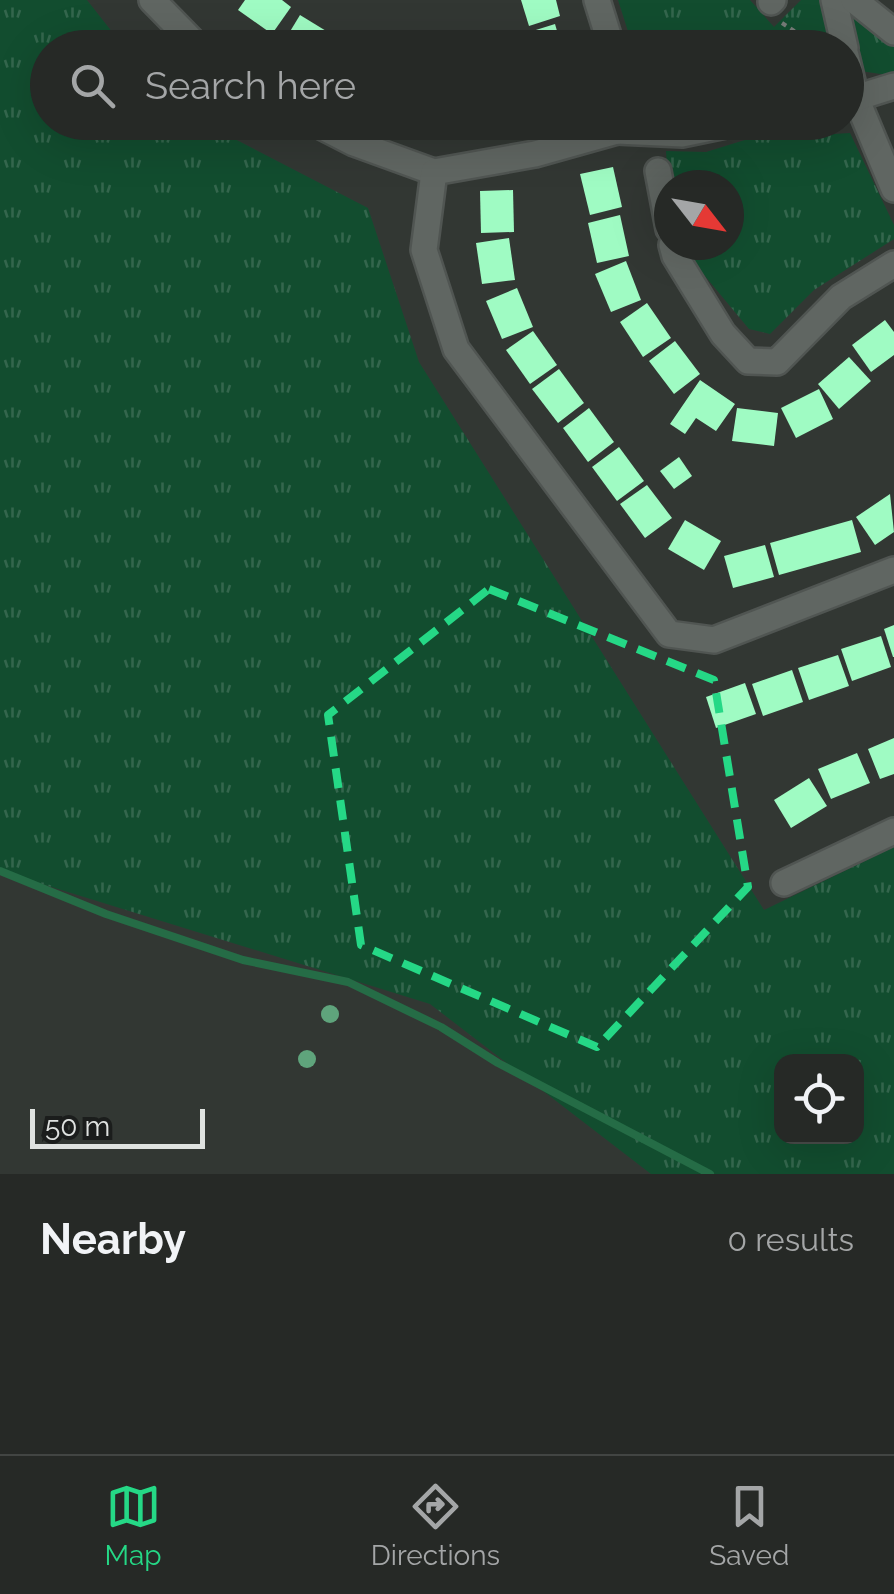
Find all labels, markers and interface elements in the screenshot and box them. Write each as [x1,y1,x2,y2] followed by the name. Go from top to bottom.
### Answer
[30,30,864,140] search box
[65,58,120,113] icon: search
[145,63,356,108] text: Search here
[654,170,744,260] north arrow
[774,1054,864,1144] map controls
[774,1054,864,1144] button: locate
[30,1104,205,1148] scale bar
[45,1110,110,1143] text: 50 m
[40,1215,186,1264] text: Nearby
[727,1221,854,1258] text: 0 results
[105,1479,162,1572] tab: Map
[371,1479,500,1572] tab: Directions
[709,1479,789,1572] tab: Saved

